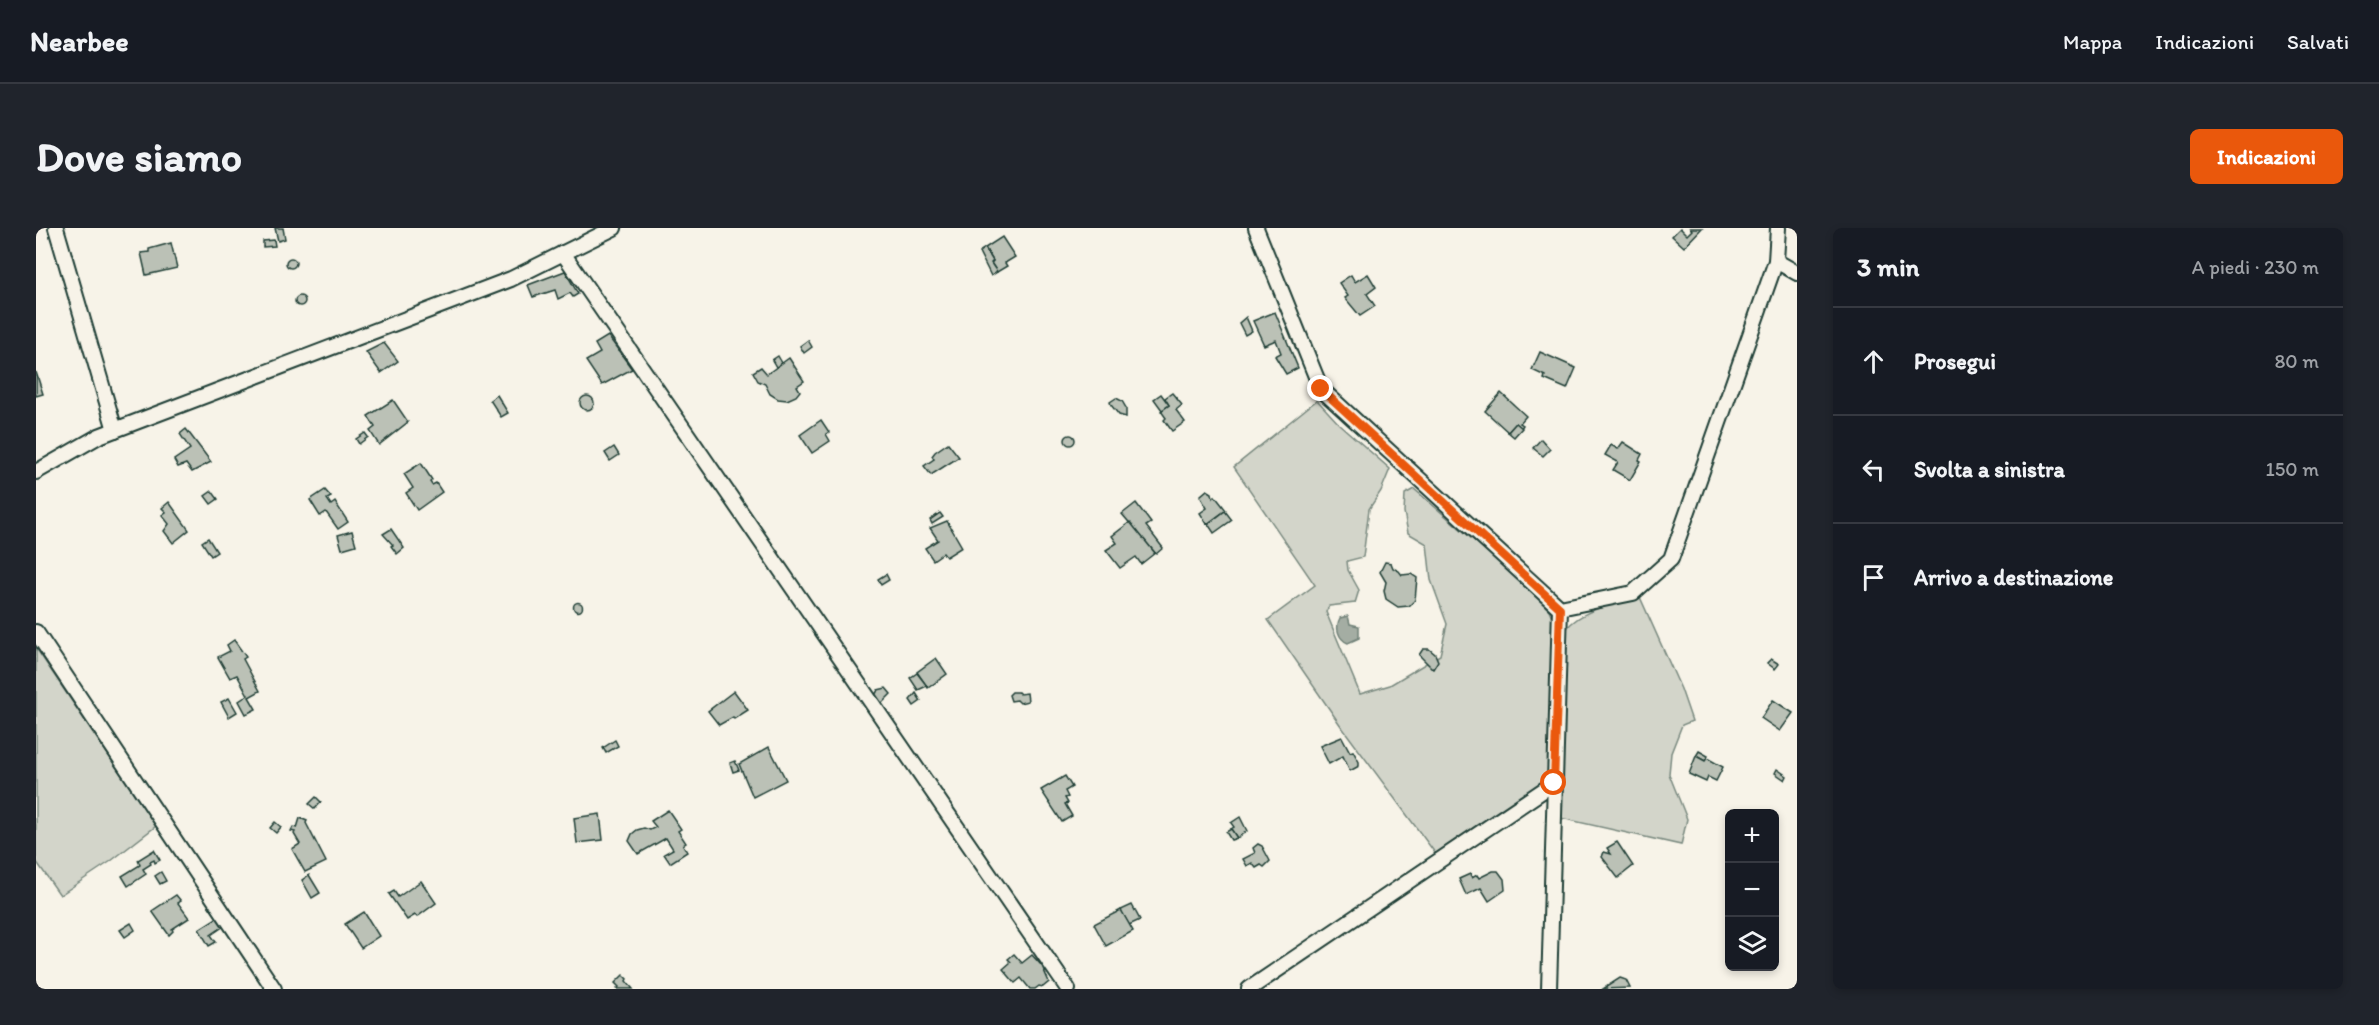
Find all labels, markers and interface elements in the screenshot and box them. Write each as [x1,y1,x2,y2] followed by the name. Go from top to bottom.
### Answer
[30,24,129,58] text: Nearbee
[2063,29,2122,54] text: Mappa
[2155,29,2254,54] text: Indicazioni
[2287,29,2349,54] text: Salvati
[2190,129,2343,184] button: Indicazioni
[36,131,242,182] text: Dove siamo
[1857,251,1919,283] text: 3 min
[2192,255,2319,279] text: A piedi · 230 m
[1857,345,1890,378] icon: ahead
[1914,348,1996,375] text: Prosegui
[2274,349,2319,373] text: 80 m
[1307,375,1333,401] route end
[1857,453,1890,486] icon: left
[1914,456,2065,483] text: Svolta a sinistra
[2266,457,2319,481] text: 150 m
[1857,561,1890,594] icon: arrive
[1914,564,2113,591] text: Arrivo a destinazione
[1540,769,1566,795] route start
[1725,809,1779,971] map controls
[1725,809,1779,863] button: +
[1725,863,1779,917] button: −
[1725,917,1779,971] button: layers

